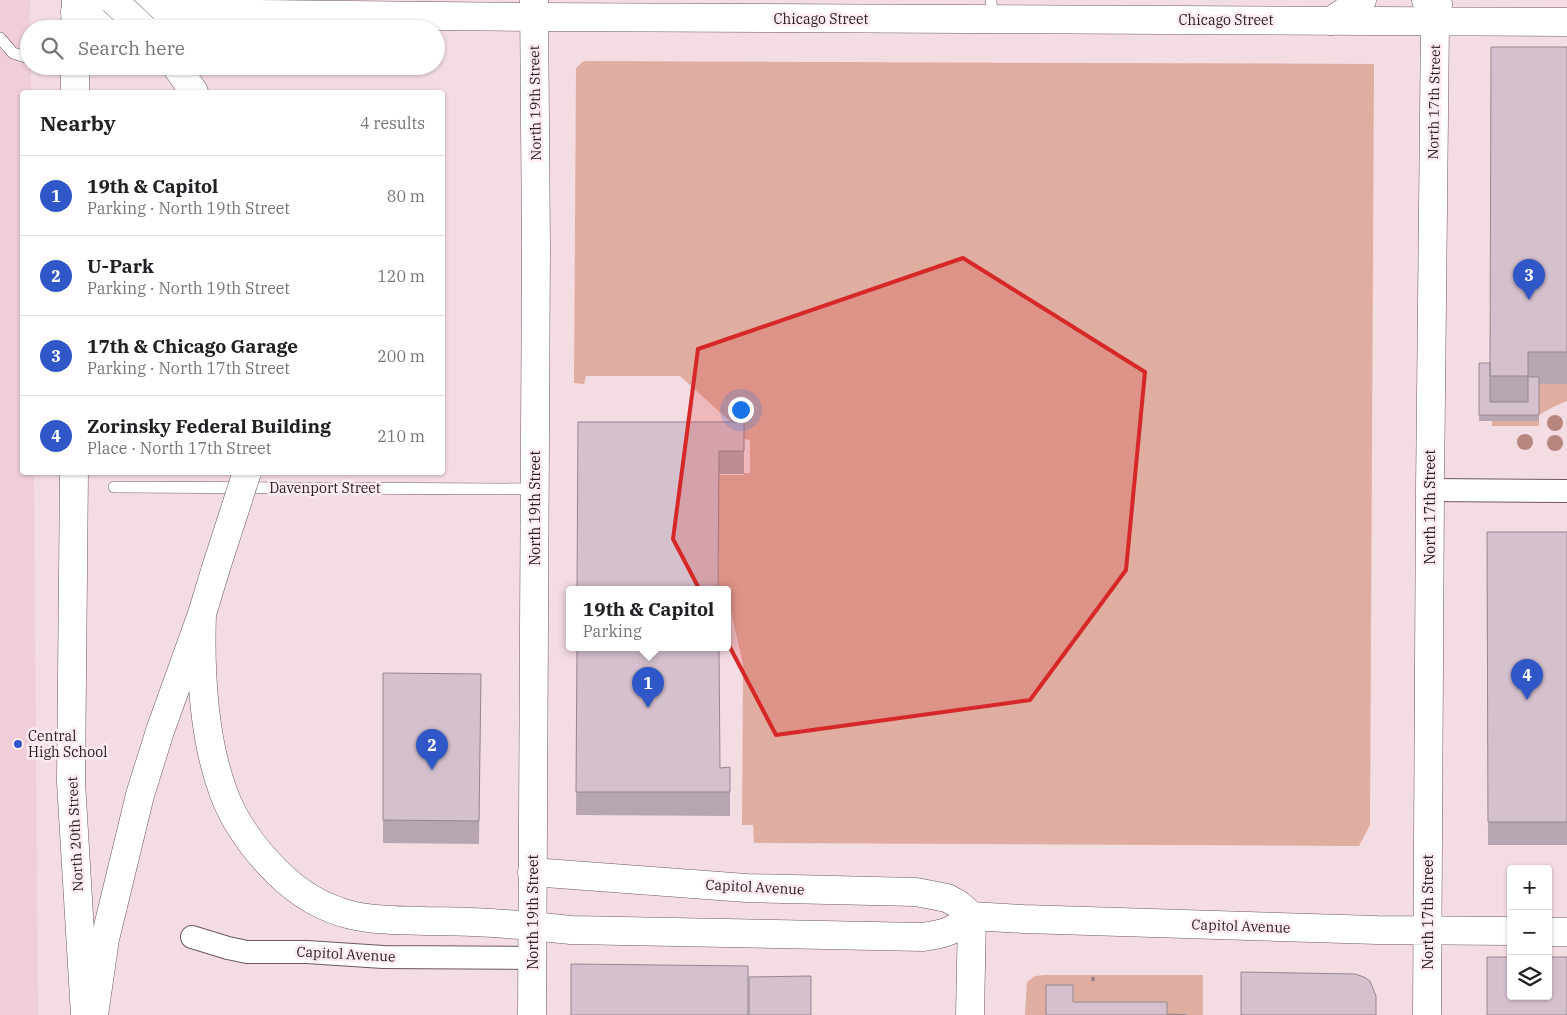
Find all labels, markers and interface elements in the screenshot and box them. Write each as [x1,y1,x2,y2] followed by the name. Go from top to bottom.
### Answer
[774,10,869,28] street label: Chicago Street
[1179,11,1274,29] street label: Chicago Street
[20,20,445,75] search box
[38,34,66,62] icon: search
[78,36,185,60] text: Search here
[1424,44,1444,160] street label: North 17th Street
[525,45,545,161] street label: North 19th Street
[40,109,116,137] text: Nearby
[360,113,425,133] text: 4 results
[87,174,218,198] text: 19th & Capitol
[51,186,61,206] text: 1
[387,186,425,206] text: 80 m
[87,198,290,218] text: Parking · North 19th Street
[87,254,154,278] text: U-Park
[1513,259,1545,300] pin: 3
[51,266,61,286] text: 2
[377,266,425,286] text: 120 m
[87,278,290,298] text: Parking · North 19th Street
[87,334,298,358] text: 17th & Chicago Garage
[51,346,61,366] text: 3
[377,346,425,366] text: 200 m
[87,358,290,378] text: Parking · North 17th Street
[728,397,754,423] your location
[87,414,331,438] text: Zorinsky Federal Building
[51,426,61,446] text: 4
[377,426,425,446] text: 210 m
[87,438,271,458] text: Place · North 17th Street
[1421,449,1439,565] street label: North 17th Street
[526,450,544,566] street label: North 19th Street
[269,479,381,497] street label: Davenport Street
[566,586,731,651] popup
[583,597,714,621] text: 19th & Capitol
[583,621,642,641] text: Parking
[1511,659,1543,700] pin: 4
[632,667,664,708] pin: 1
[28,727,107,761] place label: Central High School
[416,729,448,770] pin: 2
[12,738,24,750] marker: Central High School
[63,776,87,892] street label: North 20th Street
[524,854,542,970] street label: North 19th Street
[1419,854,1437,970] street label: North 17th Street
[1507,865,1552,1000] map controls
[1507,865,1552,910] button: +
[705,875,805,899] street label: Capitol Avenue
[1507,910,1552,955] button: −
[1191,915,1291,937] street label: Capitol Avenue
[296,942,396,966] street label: Capitol Avenue
[1507,955,1552,1000] button: layers

